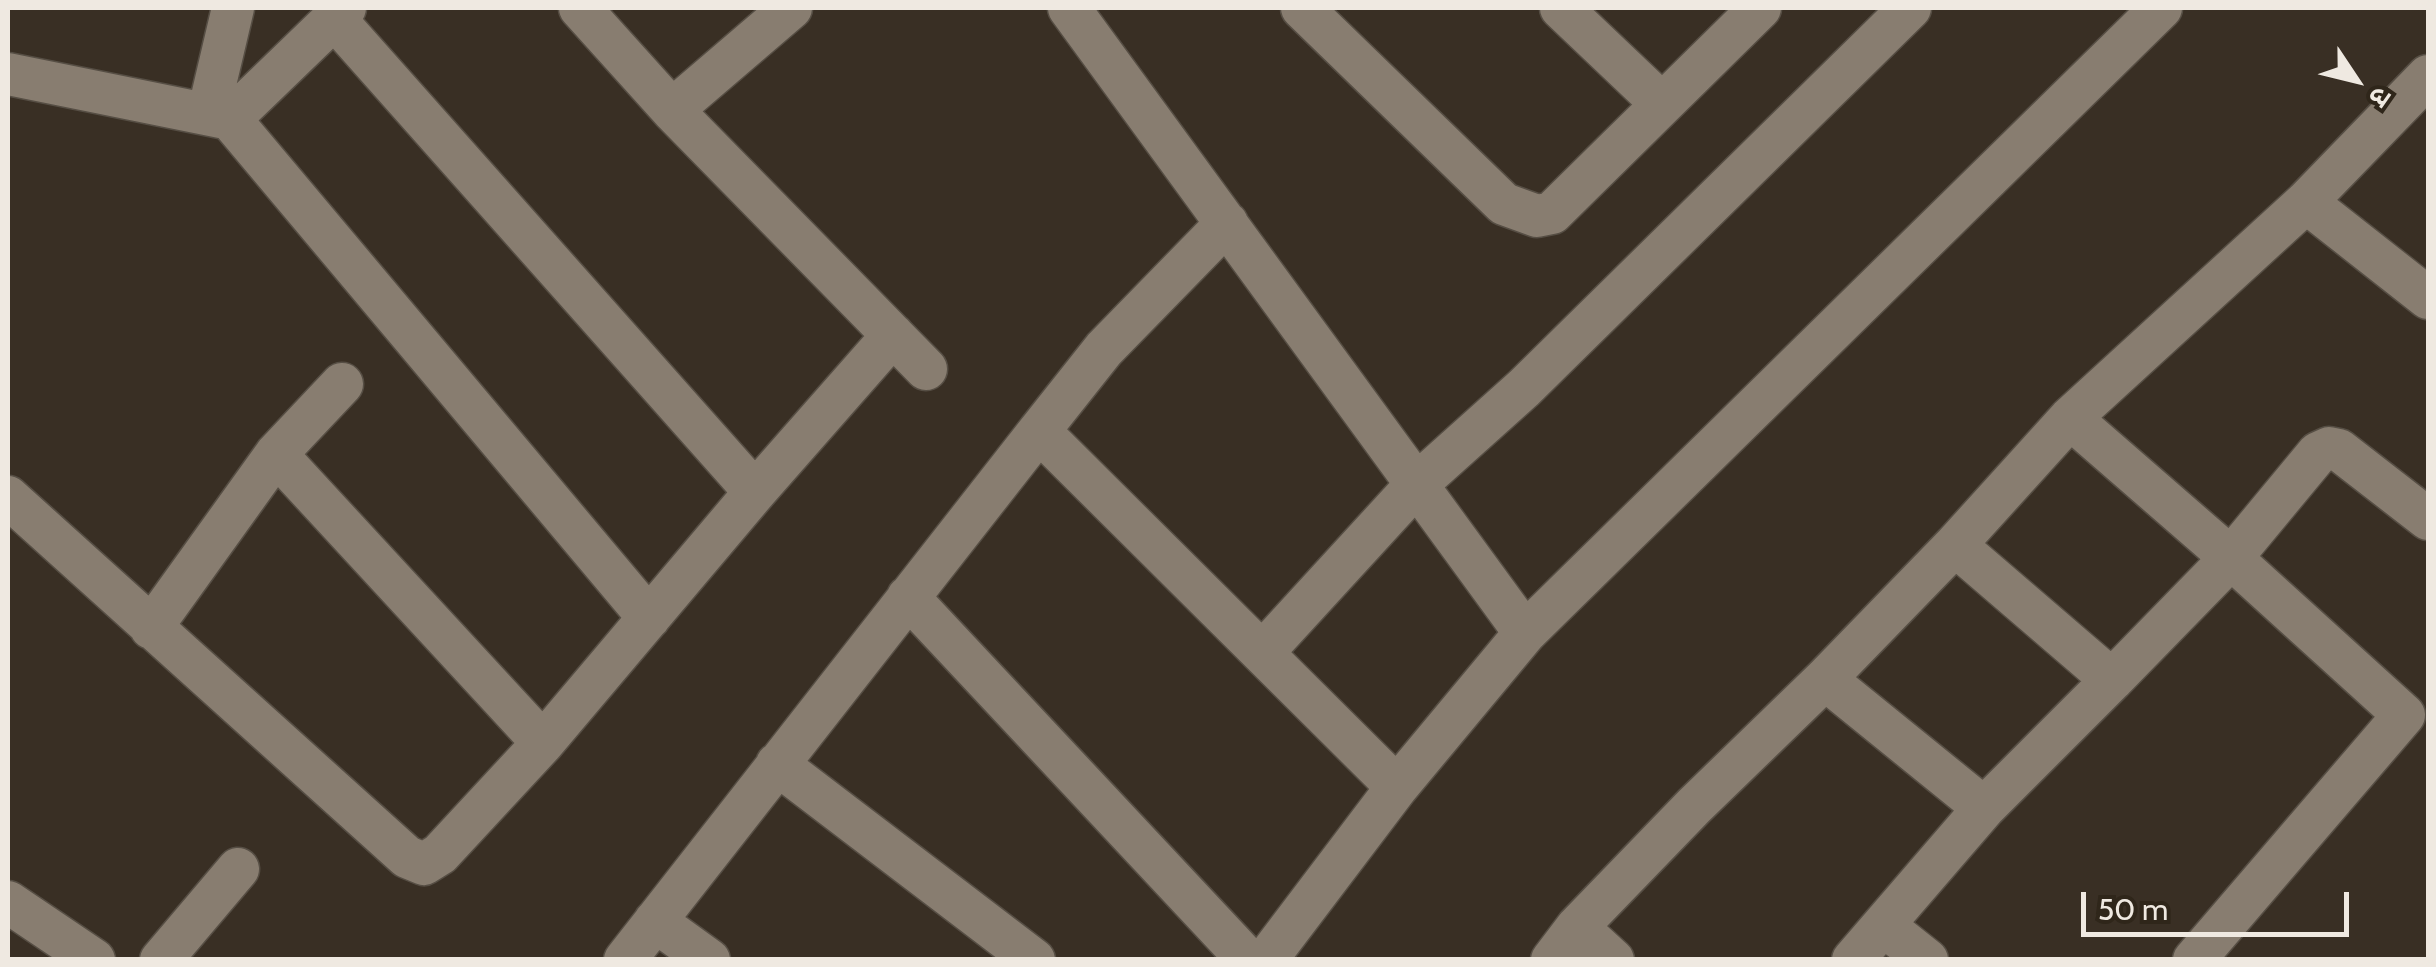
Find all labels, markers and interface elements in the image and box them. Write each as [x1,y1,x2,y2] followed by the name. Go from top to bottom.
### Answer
[2306,30,2406,130] north arrow
[2362,81,2399,114] text: उ
[2086,872,2354,934] scale bar
[2098,891,2168,928] text: 50 m

